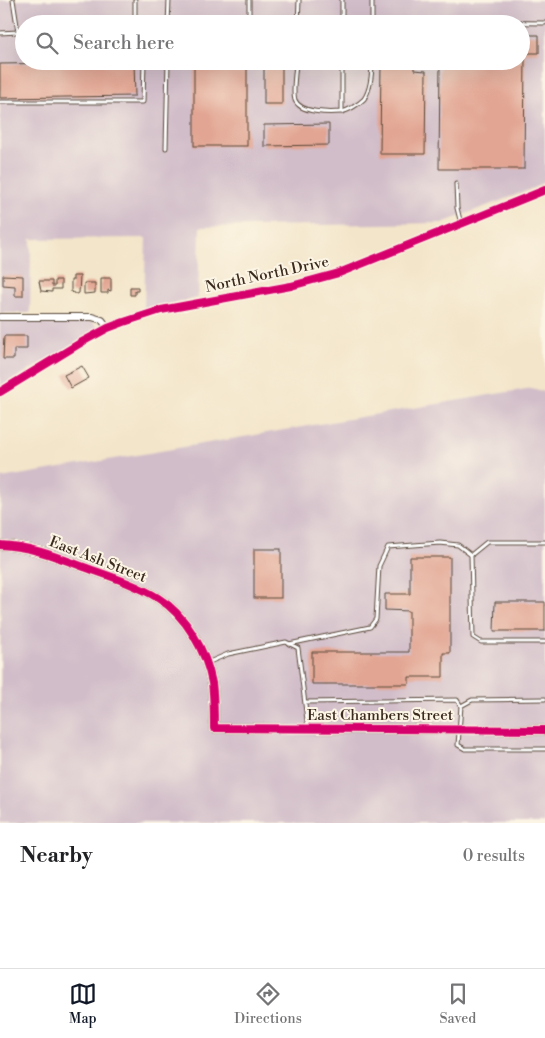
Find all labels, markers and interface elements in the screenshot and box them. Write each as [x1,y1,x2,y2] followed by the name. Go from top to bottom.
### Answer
[15,15,530,70] search box
[33,29,61,57] icon: search
[73,31,174,55] text: Search here
[204,252,331,297] street label: North North Drive
[46,532,150,587] street label: East Ash Street
[307,706,454,725] street label: East Chambers Street
[20,843,93,869] text: Nearby
[463,846,525,866] text: 0 results
[69,980,97,1028] tab: Map
[234,980,302,1028] tab: Directions
[439,980,476,1028] tab: Saved

